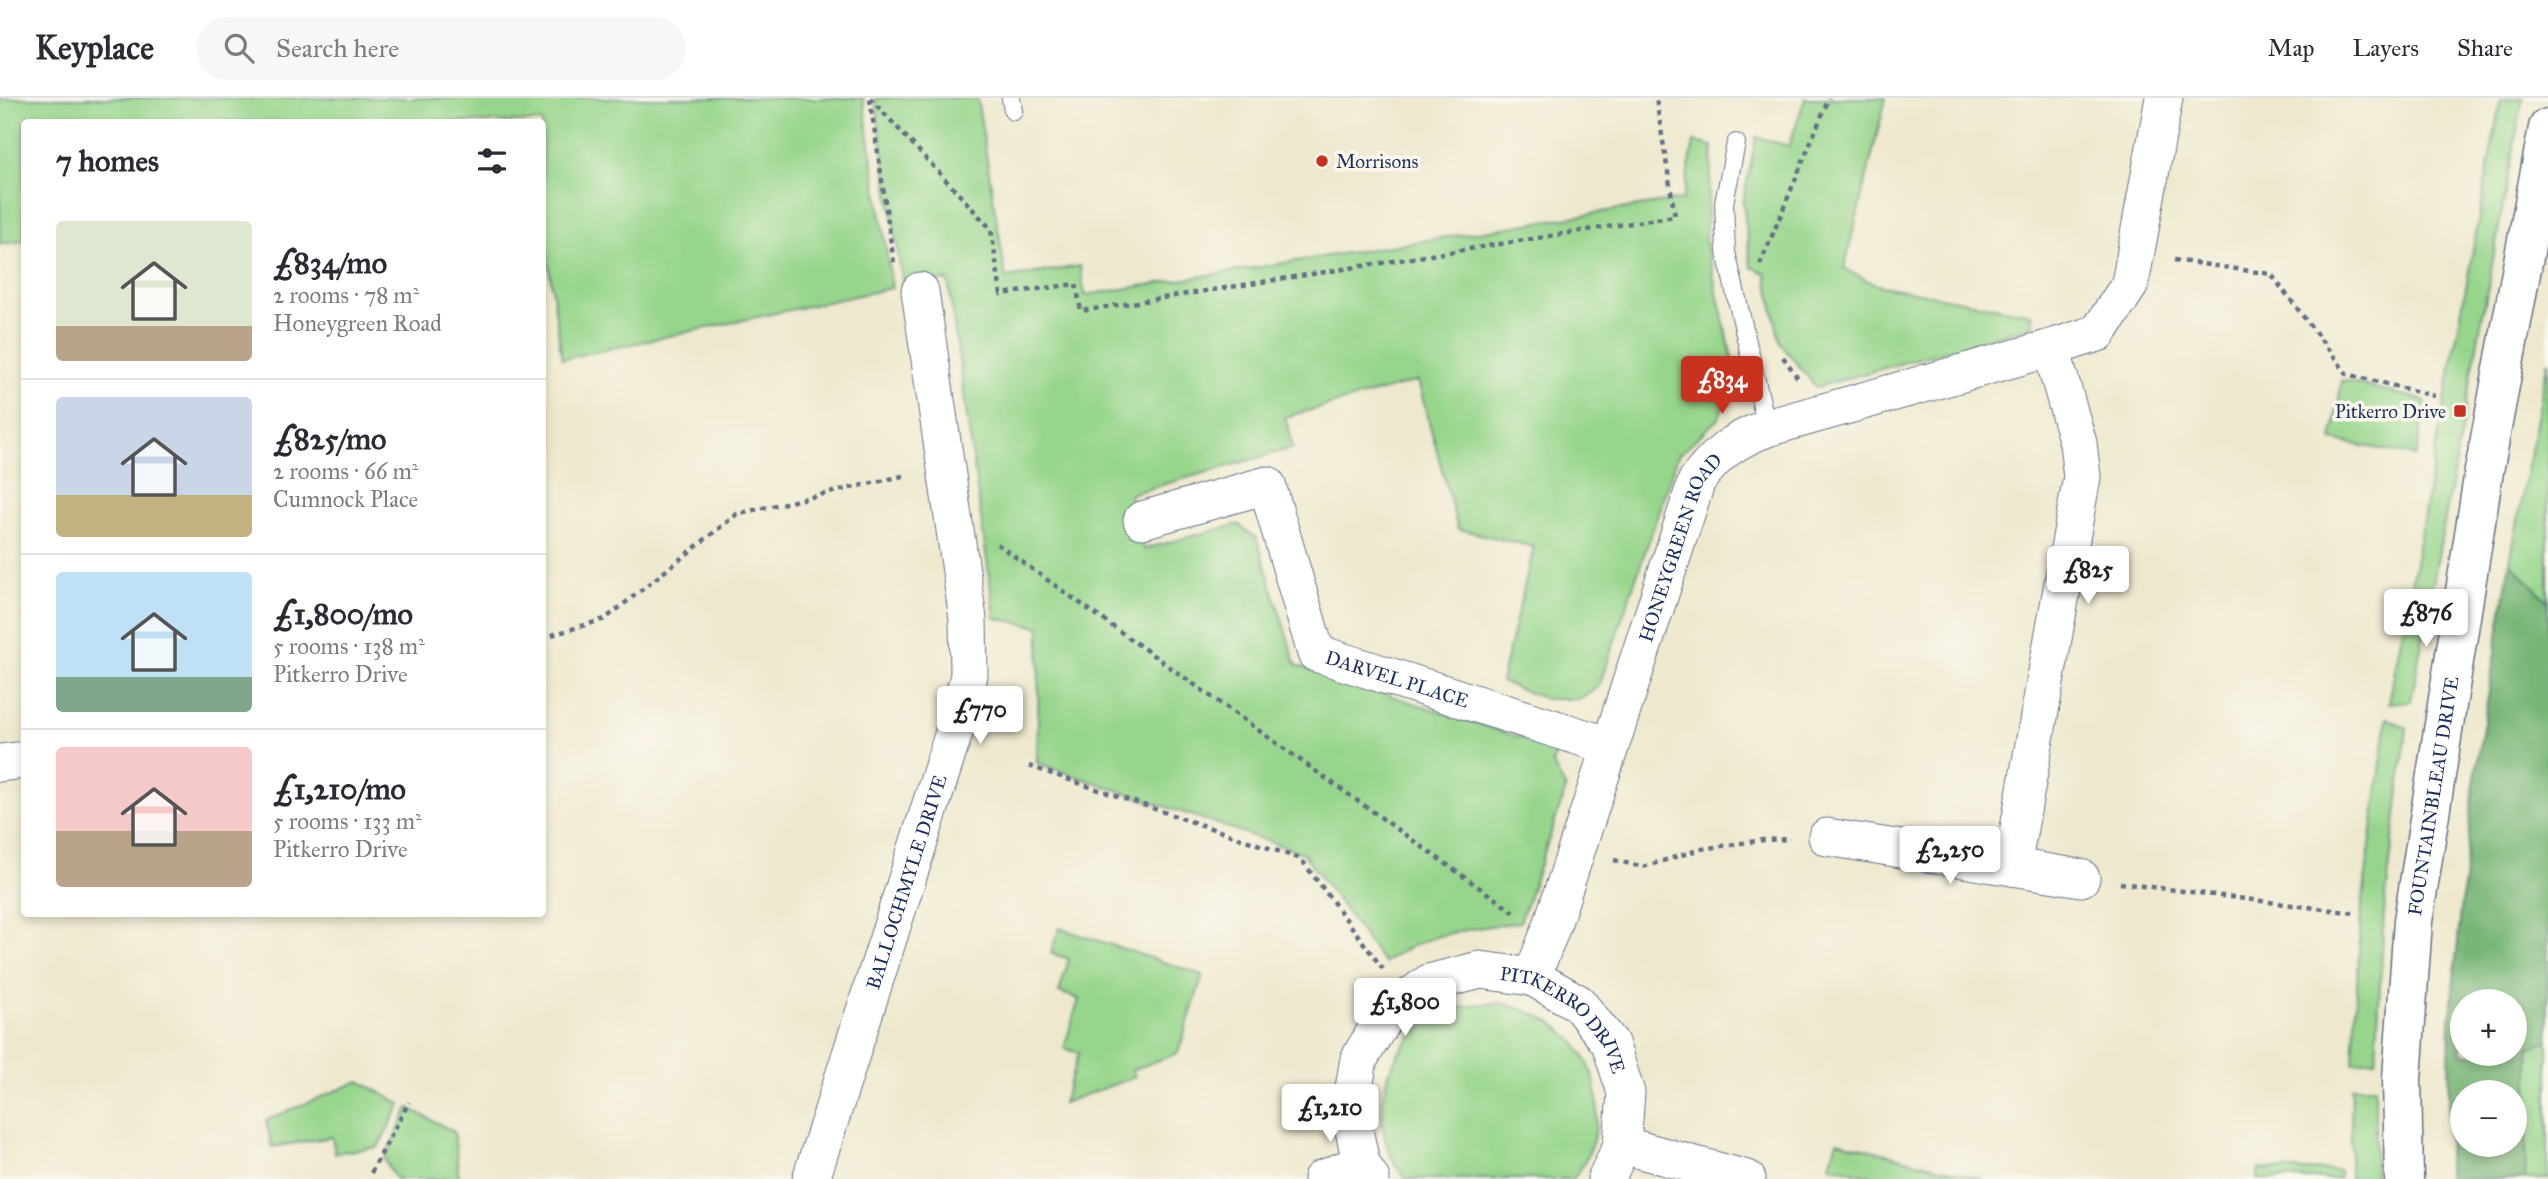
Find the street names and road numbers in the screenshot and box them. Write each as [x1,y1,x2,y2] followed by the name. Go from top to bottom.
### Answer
[1634,448,1727,645] street label: HONEYGREEN ROAD
[1322,646,1472,713] street label: DARVEL PLACE
[2403,674,2464,917] street label: FOUNTAINBLEAU DRIVE
[861,771,952,992] street label: BALLOCHMYLE DRIVE
[1499,962,1630,1077] street label: PITKERRO DRIVE

